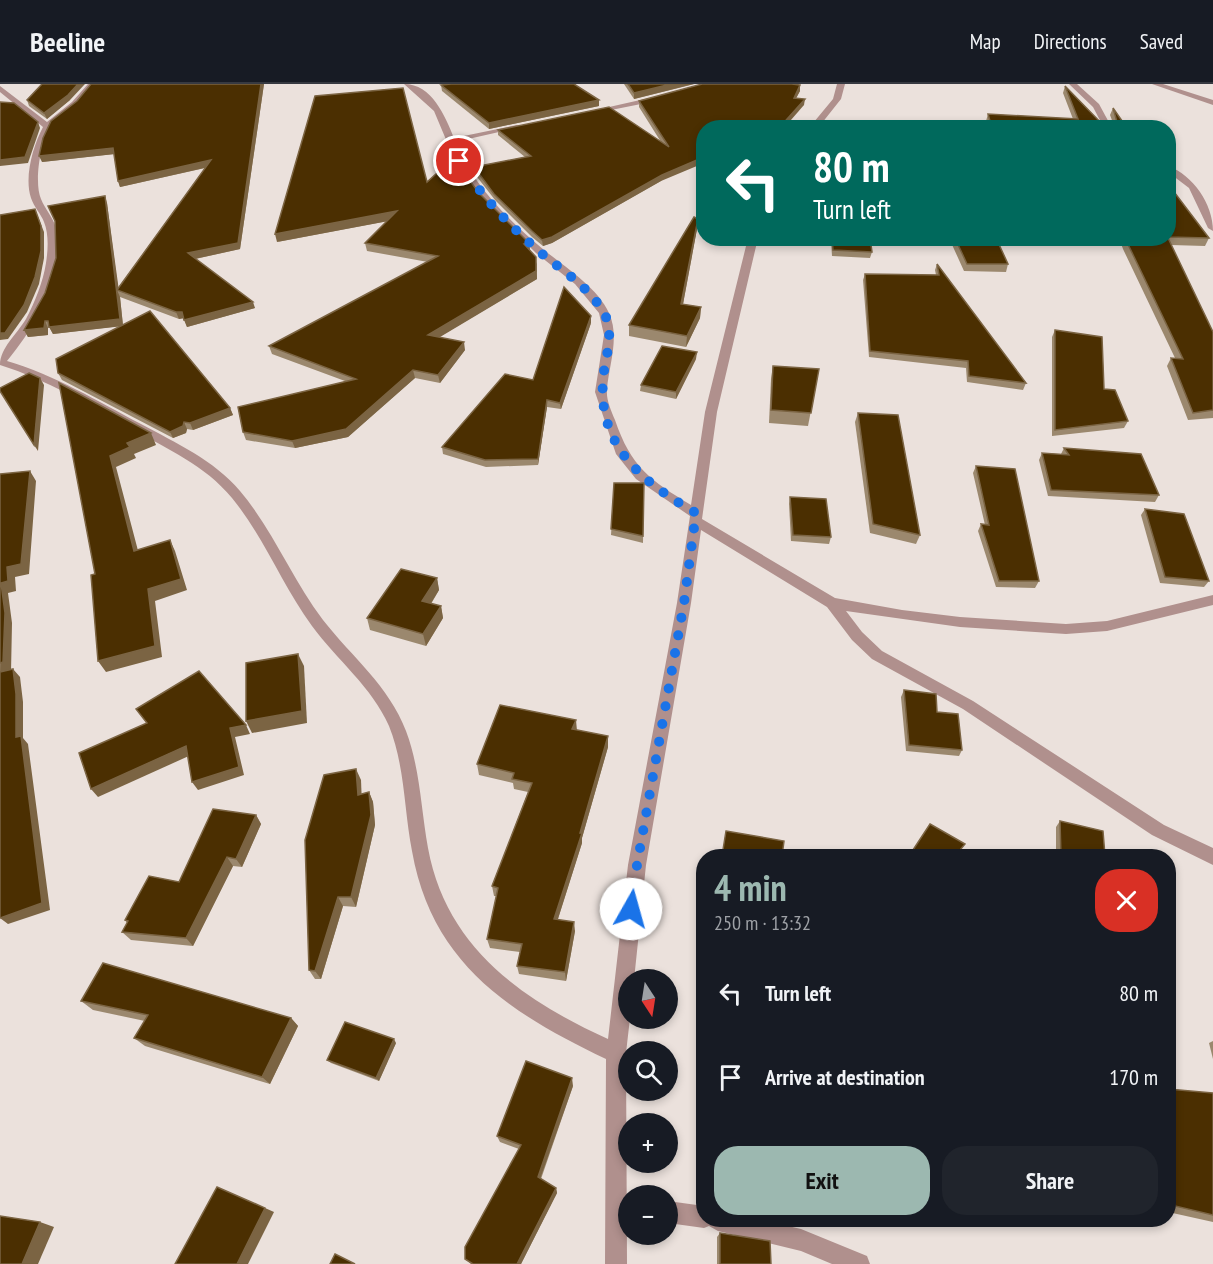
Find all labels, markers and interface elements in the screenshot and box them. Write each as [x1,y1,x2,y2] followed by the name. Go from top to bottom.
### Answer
[30,23,105,60] text: Beeline
[970,28,1001,55] text: Map
[1034,28,1107,55] text: Directions
[1140,28,1183,55] text: Saved
[433,135,484,186] pin
[813,139,890,194] text: 80 m
[442,144,475,177] icon: arrive
[714,144,792,222] icon: left
[813,192,891,226] text: Turn left
[714,864,787,911] text: 4 min
[1095,869,1158,932] button: close
[599,877,663,941] position arrow
[714,910,811,936] text: 250 m · 13:32
[618,969,678,1029] north arrow
[618,969,678,1245] map controls
[714,977,747,1010] icon: left
[765,979,831,1007] text: Turn left
[1119,979,1158,1007] text: 80 m
[618,1041,678,1101] button: search
[714,1061,747,1094] icon: arrive
[765,1063,925,1091] text: Arrive at destination
[1109,1063,1158,1091] text: 170 m
[618,1113,678,1173] button: +
[714,1146,930,1215] button: Exit
[942,1146,1158,1215] button: Share
[618,1185,678,1245] button: −

